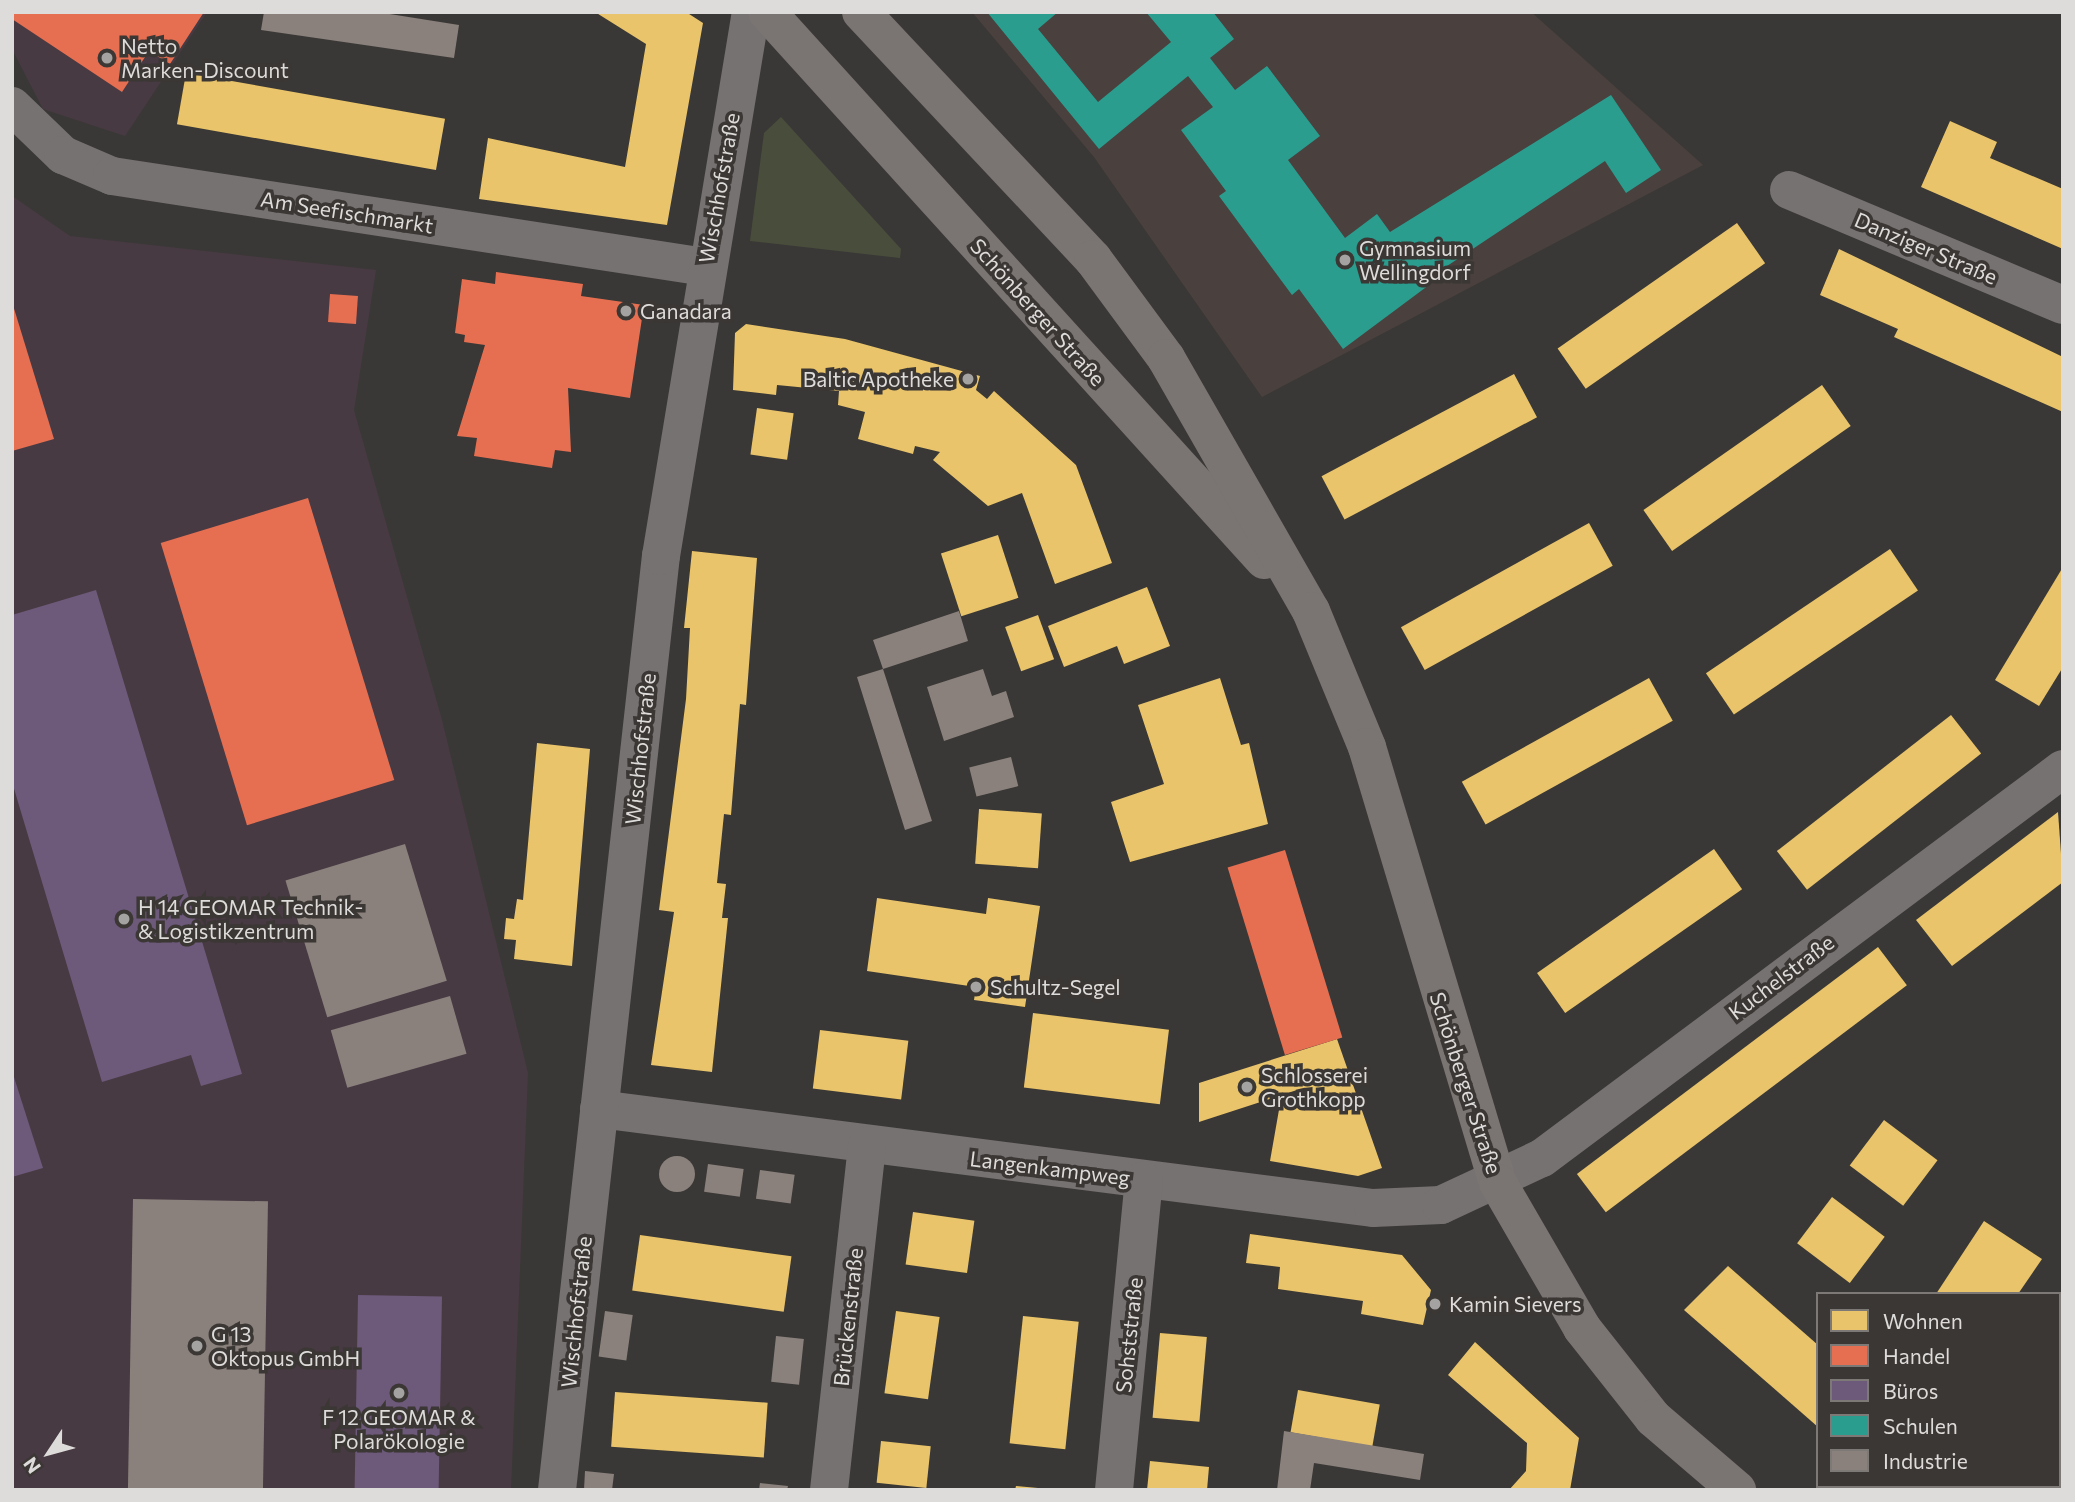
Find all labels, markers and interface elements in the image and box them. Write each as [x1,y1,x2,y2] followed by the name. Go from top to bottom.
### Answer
[121,33,289,83] place label: Netto Marken-Discount
[99,50,115,66] marker: Netto Marken-Discount
[693,111,745,265] street label: Wischhofstraße
[259,186,435,238] street label: Am Seefischmarkt
[1851,207,2001,289] street label: Danziger Straße
[965,233,1111,391] street label: Schönberger Straße
[1359,235,1471,285] place label: Gymnasium Wellingdorf
[1337,252,1353,268] marker: Gymnasium Wellingdorf
[640,298,732,324] place label: Ganadara
[618,303,634,319] marker: Ganadara
[803,366,954,392] place label: Baltic Apotheke
[960,371,976,387] marker: Baltic Apotheke
[620,672,660,826] street label: Wischhofstraße
[138,894,363,944] place label: H 14 GEOMAR Technik- & Logistikzentrum
[116,911,132,927] marker: H 14 GEOMAR Technik- & Logistikzentrum
[1723,929,1839,1025] street label: Kuchelstraße
[990,974,1121,1000] place label: Schultz-Segel
[968,979,984,995] marker: Schultz-Segel
[1425,989,1507,1177] street label: Schönberger Straße
[1261,1062,1368,1112] place label: Schlosserei Grothkopp
[1239,1079,1255,1095] marker: Schlosserei Grothkopp
[969,1146,1131,1190] street label: Langenkampweg
[556,1235,596,1389] street label: Wischhofstraße
[828,1246,868,1388] street label: Brückenstraße
[1110,1276,1148,1394] street label: Sohststraße
[1449,1291,1581,1317] place label: Kamin Sievers
[1816,1292,2061,1488] legend
[1427,1296,1443,1312] marker: Kamin Sievers
[1883,1308,1963,1333] text: Wohnen
[211,1321,360,1371] place label: G 13 Oktopus GmbH
[189,1338,205,1354] marker: G 13 Oktopus GmbH
[1883,1343,1950,1368] text: Handel
[1883,1378,1938,1403] text: Büros
[391,1385,407,1401] marker: F 12 GEOMAR & Polarökologie
[322,1404,476,1454] place label: F 12 GEOMAR & Polarökologie
[1883,1413,1958,1438] text: Schulen
[14,1418,84,1488] north arrow
[1883,1448,1968,1473] text: Industrie
[18,1453,45,1478] text: N

